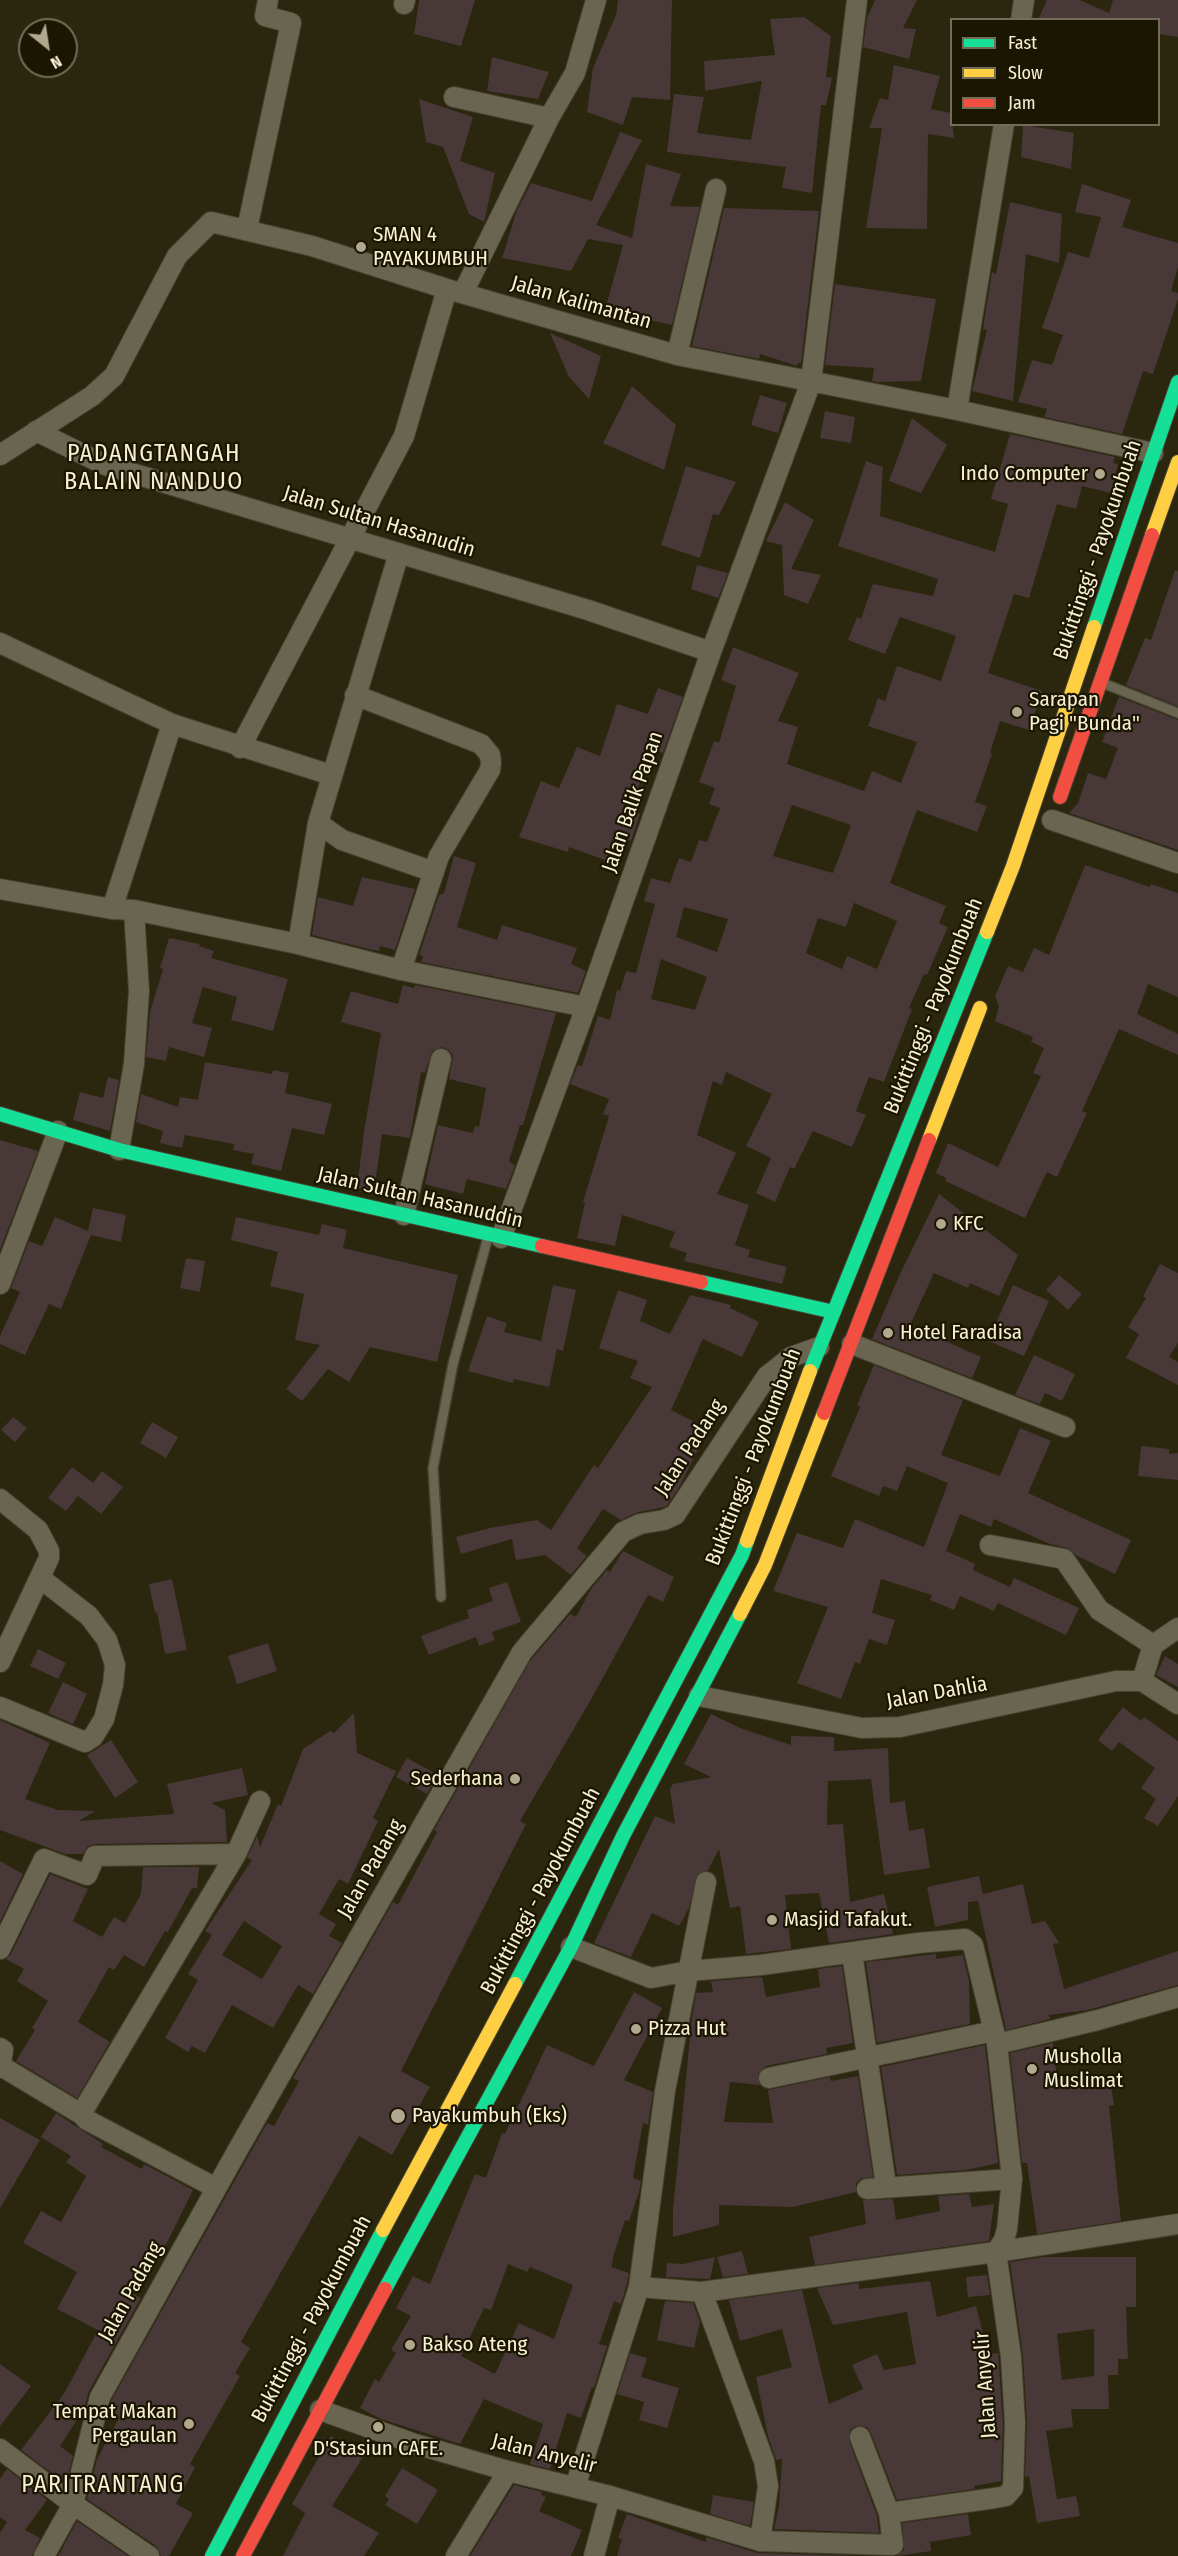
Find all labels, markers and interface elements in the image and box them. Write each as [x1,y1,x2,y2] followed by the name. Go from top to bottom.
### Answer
[18,18,78,78] north arrow
[950,18,1160,126] legend
[1008,32,1037,54] text: Fast
[47,52,65,73] text: N
[1008,62,1043,84] text: Slow
[1008,92,1036,114] text: Jam
[373,222,488,272] place label: SMAN 4 PAYAKUMBUH
[354,240,368,254] marker: SMAN 4 PAYAKUMBUH
[508,271,654,335] street label: Jalan Kalimantan
[1049,437,1147,663] street label: Bukittinggi - Payokumbuah
[64,440,244,496] district label: PADANGTANGAH BALAIN NANDUO
[960,461,1088,487] place label: Indo Computer
[1093,467,1107,481] marker: Indo Computer
[280,481,478,563] street label: Jalan Sultan Hasanudin
[1029,687,1140,737] place label: Sarapan Pagi "Bunda"
[1010,705,1024,719] marker: Sarapan Pagi "Bunda"
[597,728,669,876] street label: Jalan Balik Papan
[879,894,989,1118] street label: Bukittinggi - Payokumbuah
[315,1162,525,1234] street label: Jalan Sultan Hasanuddin
[953,1211,984,1237] place label: KFC
[934,1217,948,1231] marker: KFC
[900,1320,1022,1346] place label: Hotel Faradisa
[881,1326,895,1340] marker: Hotel Faradisa
[701,1345,807,1569] street label: Bukittinggi - Payokumbuah
[649,1395,731,1501] street label: Jalan Padang
[885,1672,989,1714] street label: Jalan Dahlia
[411,1766,503,1792] place label: Sederhana
[508,1772,522,1786] marker: Sederhana
[476,1783,606,1999] street label: Bukittinggi - Payokumbuah
[333,1815,409,1923] street label: Jalan Padang
[784,1907,912,1933] place label: Masjid Tafakut.
[765,1913,779,1927] marker: Masjid Tafakut.
[648,2016,726,2042] place label: Pizza Hut
[629,2022,643,2036] marker: Pizza Hut
[1044,2044,1123,2094] place label: Musholla Muslimat
[1025,2062,1039,2076] marker: Musholla Muslimat
[412,2103,567,2129] place label: Payakumbuh (Eks)
[389,2107,407,2125] marker: Payakumbuh (Eks)
[247,2211,377,2427] street label: Bukittinggi - Payokumbuah
[93,2238,169,2346] street label: Jalan Padang
[970,2331,1002,2439] street label: Jalan Anyelir
[422,2332,527,2358] place label: Bakso Ateng
[403,2338,417,2352] marker: Bakso Ateng
[53,2399,177,2449] place label: Tempat Makan Pergaulan
[182,2417,196,2431] marker: Tempat Makan Pergaulan
[371,2420,385,2434] marker: D'Stasiun CAFE.
[489,2429,599,2479] street label: Jalan Anyelir
[313,2436,443,2462] place label: D'Stasiun CAFE.
[21,2471,185,2499] district label: PARITRANTANG

